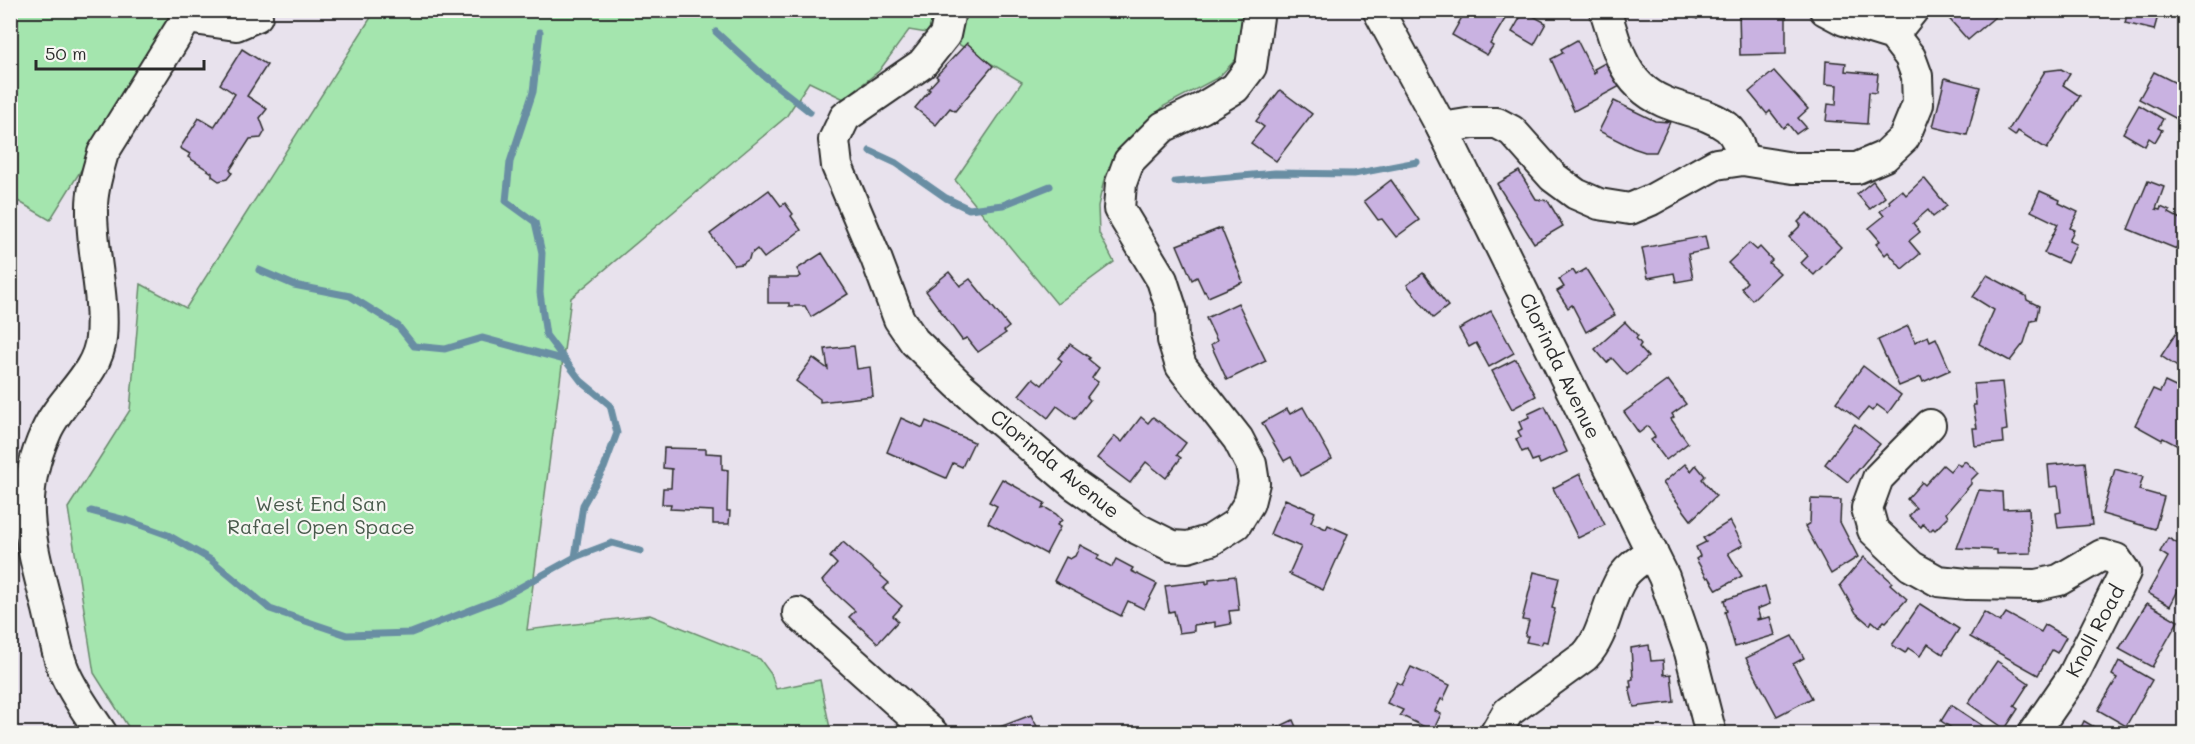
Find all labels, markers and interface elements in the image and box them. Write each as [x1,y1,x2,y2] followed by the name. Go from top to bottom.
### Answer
[36,33,204,71] scale bar
[45,41,87,65] text: 50 m
[1514,288,1607,443] street label: Clorinda Avenue
[986,403,1126,523] street label: Clorinda Avenue
[227,490,415,539] park label: West End San Rafael Open Space
[2059,580,2129,681] street label: Knoll Road

